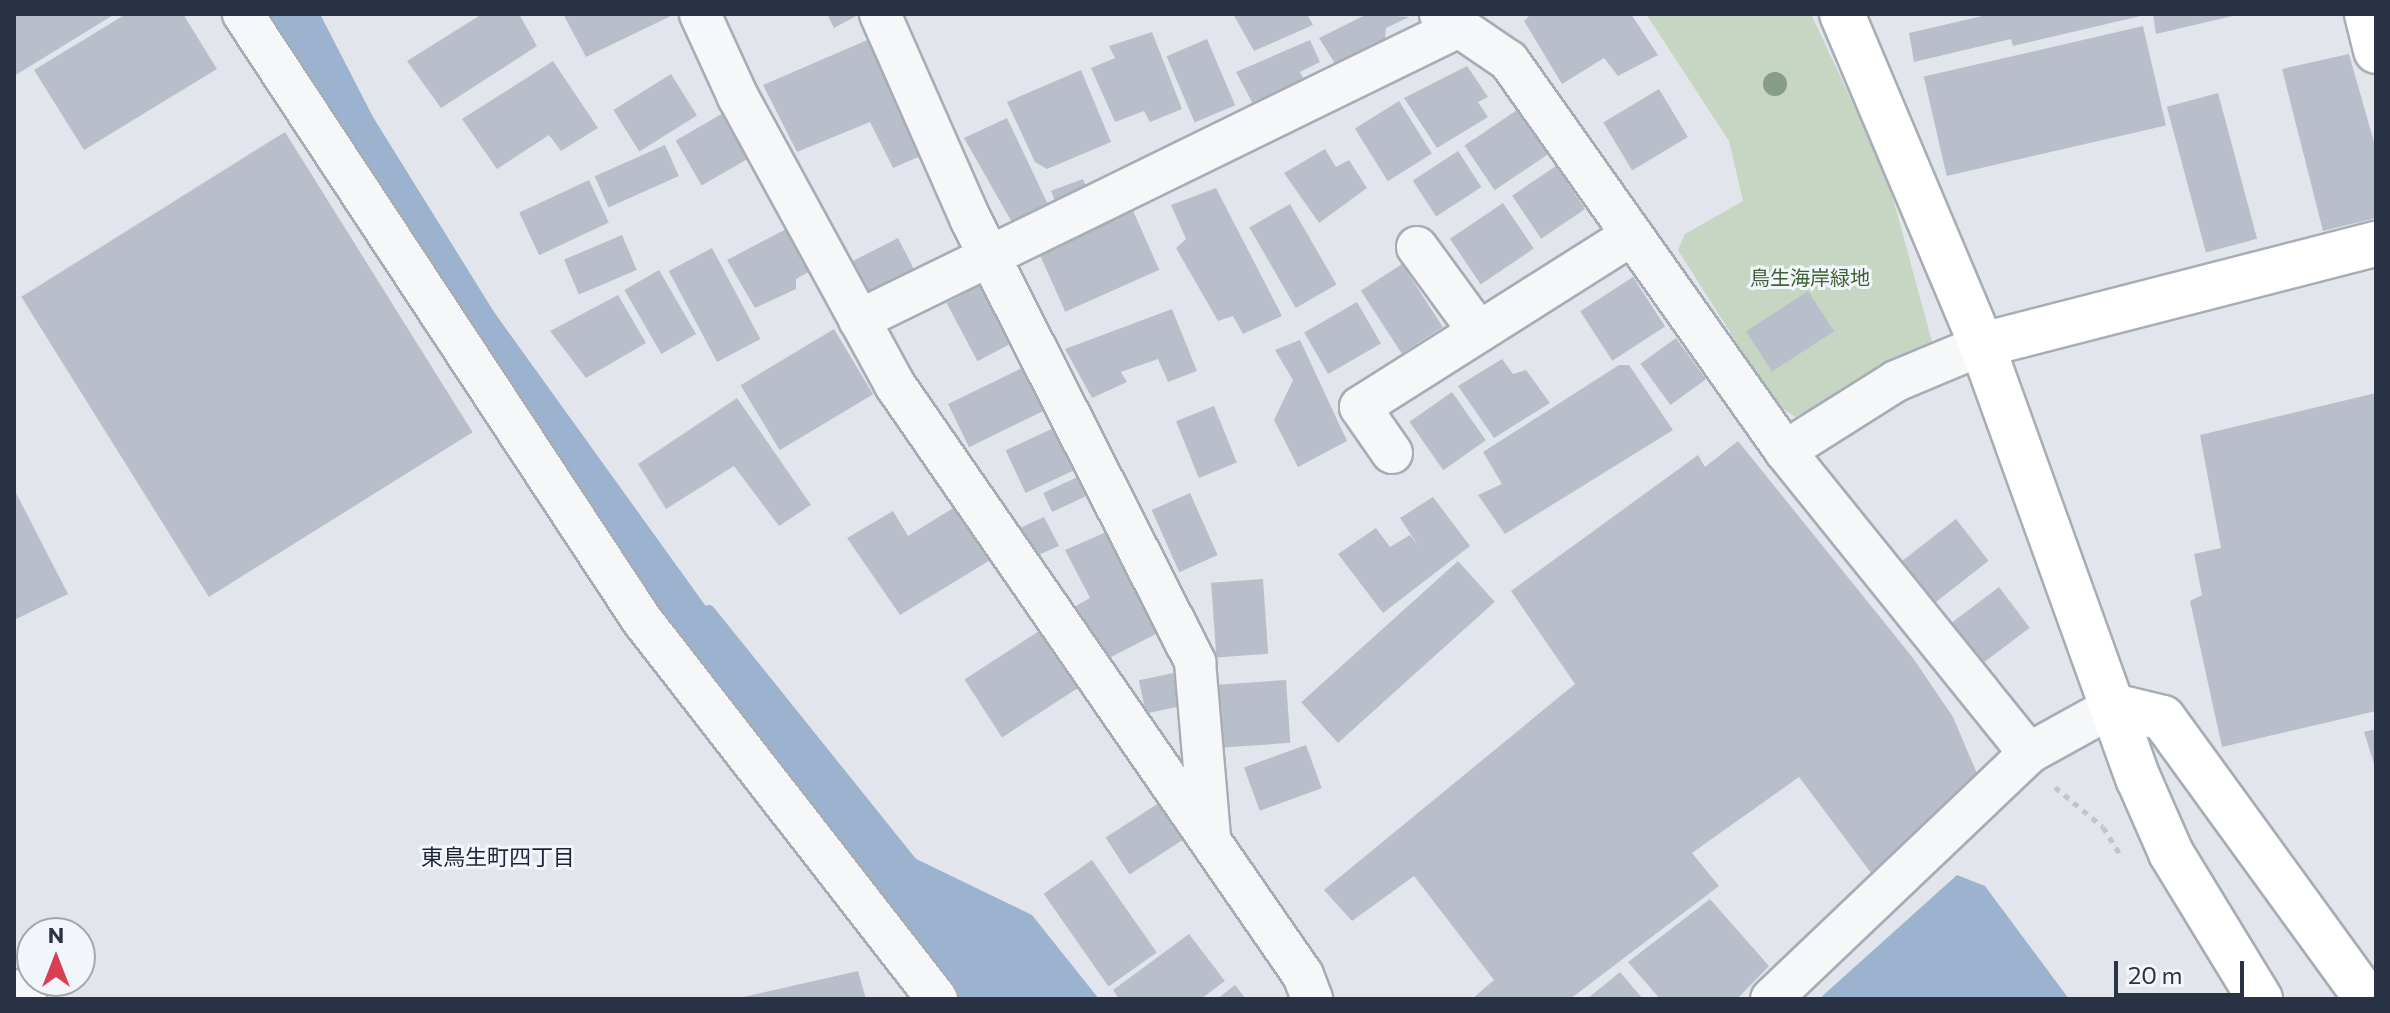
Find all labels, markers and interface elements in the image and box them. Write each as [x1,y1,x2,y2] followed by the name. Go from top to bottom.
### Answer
[1750,265,1870,289] park label: 鳥生海岸緑地
[421,844,575,870] district label: 東鳥生町四丁目
[16,917,96,997] north arrow
[48,921,64,948] text: N
[2118,945,2248,995] scale bar
[2128,960,2182,989] text: 20 m

